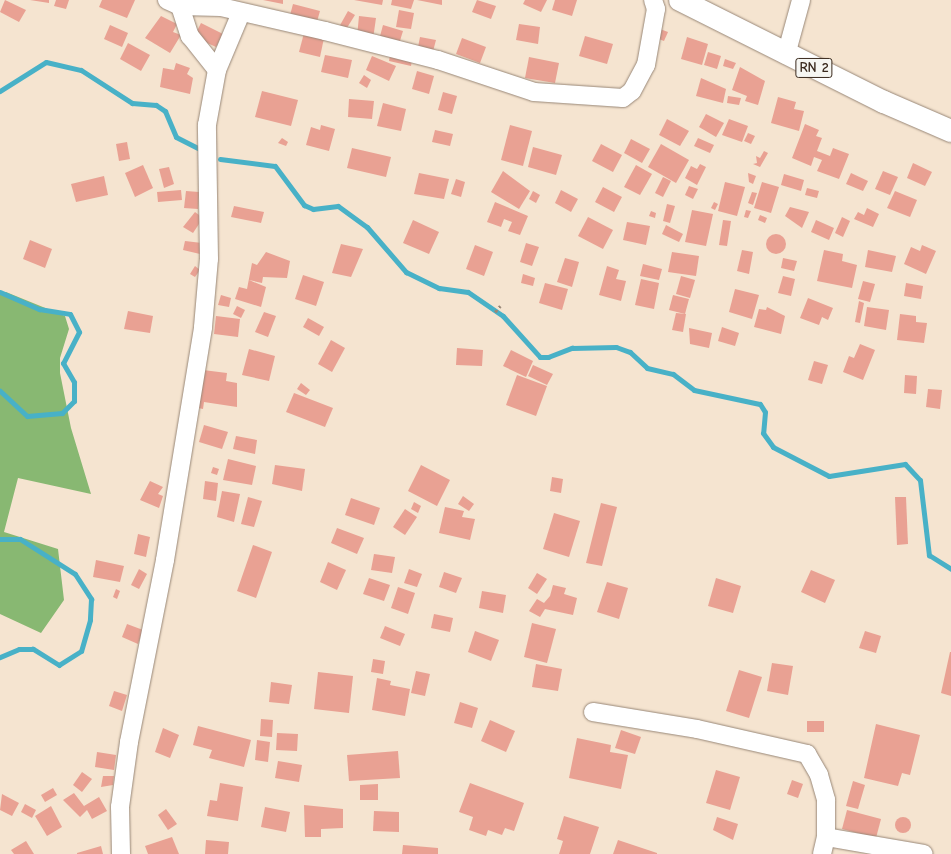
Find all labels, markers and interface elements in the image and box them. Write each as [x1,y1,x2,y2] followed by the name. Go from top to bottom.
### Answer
[795,56,833,80] road number: RN 2

